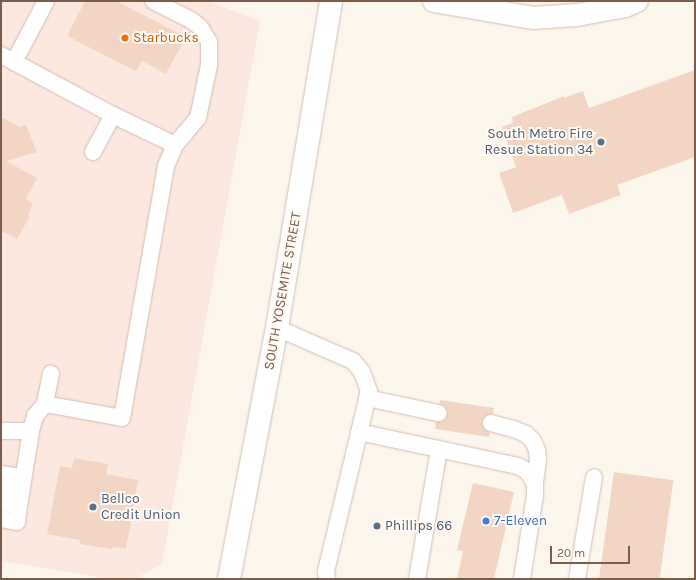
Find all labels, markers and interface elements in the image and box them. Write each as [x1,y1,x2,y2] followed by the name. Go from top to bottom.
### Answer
[133,30,199,46] place label: Starbucks
[120,33,130,43] marker: Starbucks
[485,126,593,158] place label: South Metro Fire Resue Station 34
[596,137,606,147] marker: South Metro Fire Resue Station 34
[261,211,305,371] street label: SOUTH YOSEMITE STREET
[101,491,181,524] place label: Bellco Credit Union
[88,502,98,512] marker: Bellco Credit Union
[494,513,547,529] place label: 7-Eleven
[481,516,491,526] marker: 7-Eleven
[385,518,452,534] place label: Phillips 66
[372,521,382,531] marker: Phillips 66
[552,538,632,564] scale bar
[557,546,585,560] text: 20 m

